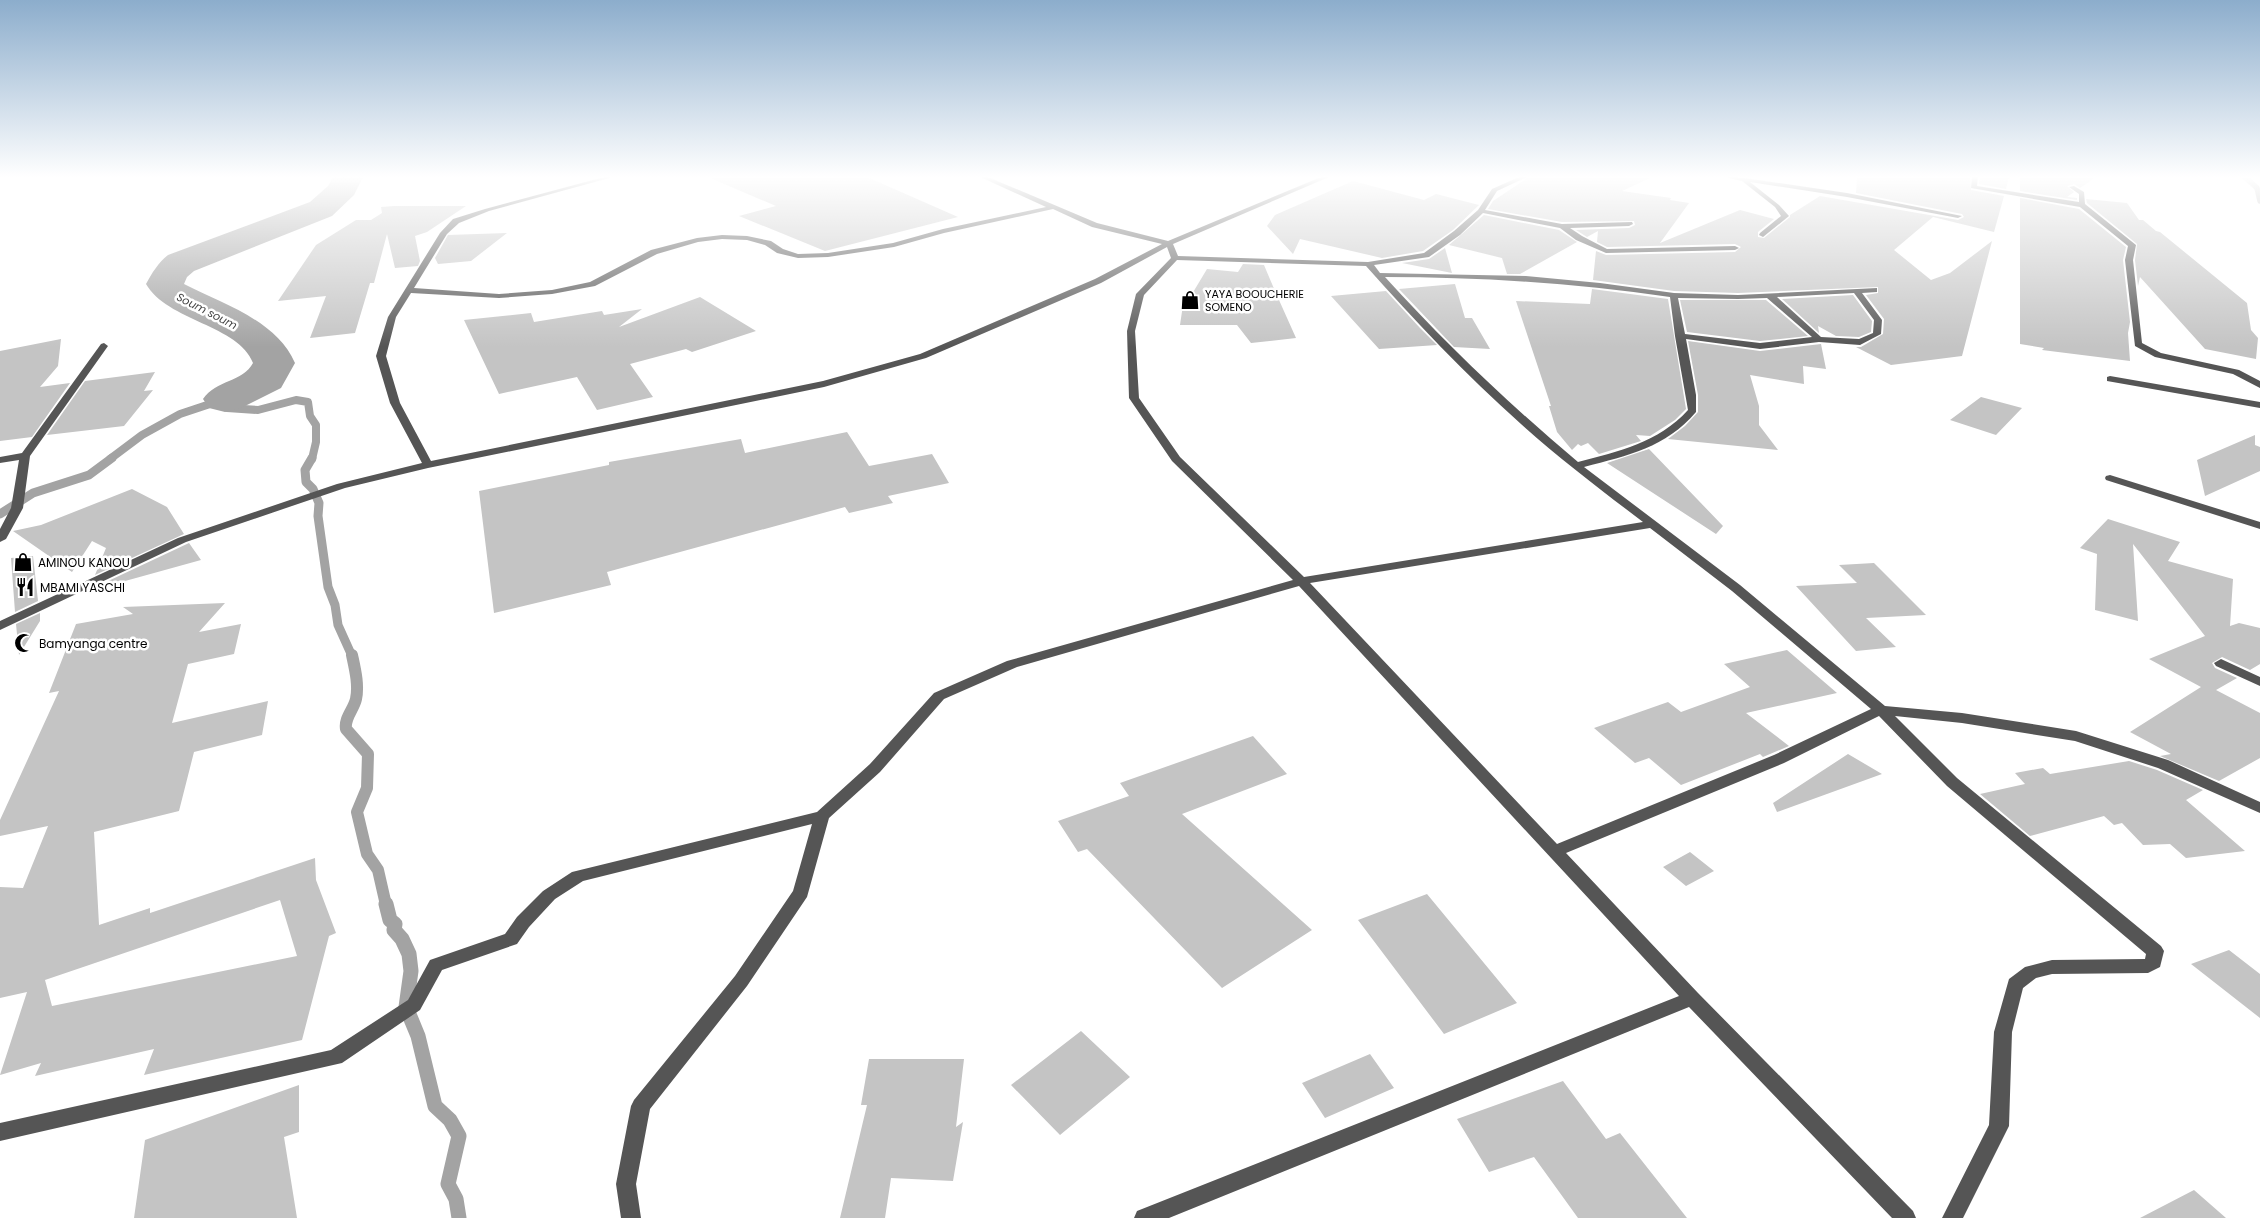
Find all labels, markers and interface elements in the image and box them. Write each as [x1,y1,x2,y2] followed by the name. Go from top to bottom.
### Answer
[1205,286,1304,315] place label: YAYA BOOUCHERIE SOMENO
[174,289,240,333] water label: Soum soum
[1179,289,1201,311] shop icon: YAYA BOOUCHERIE SOMENO
[12,551,34,573] shop icon: AMINOU KANOU
[38,554,130,571] place label: AMINOU KANOU
[14,576,36,598] restaurant icon: MBAMI YASCHI
[40,579,125,596] place label: MBAMI YASCHI
[13,632,35,654] mosque icon: Bamyanga centre
[39,635,148,652] place label: Bamyanga centre

